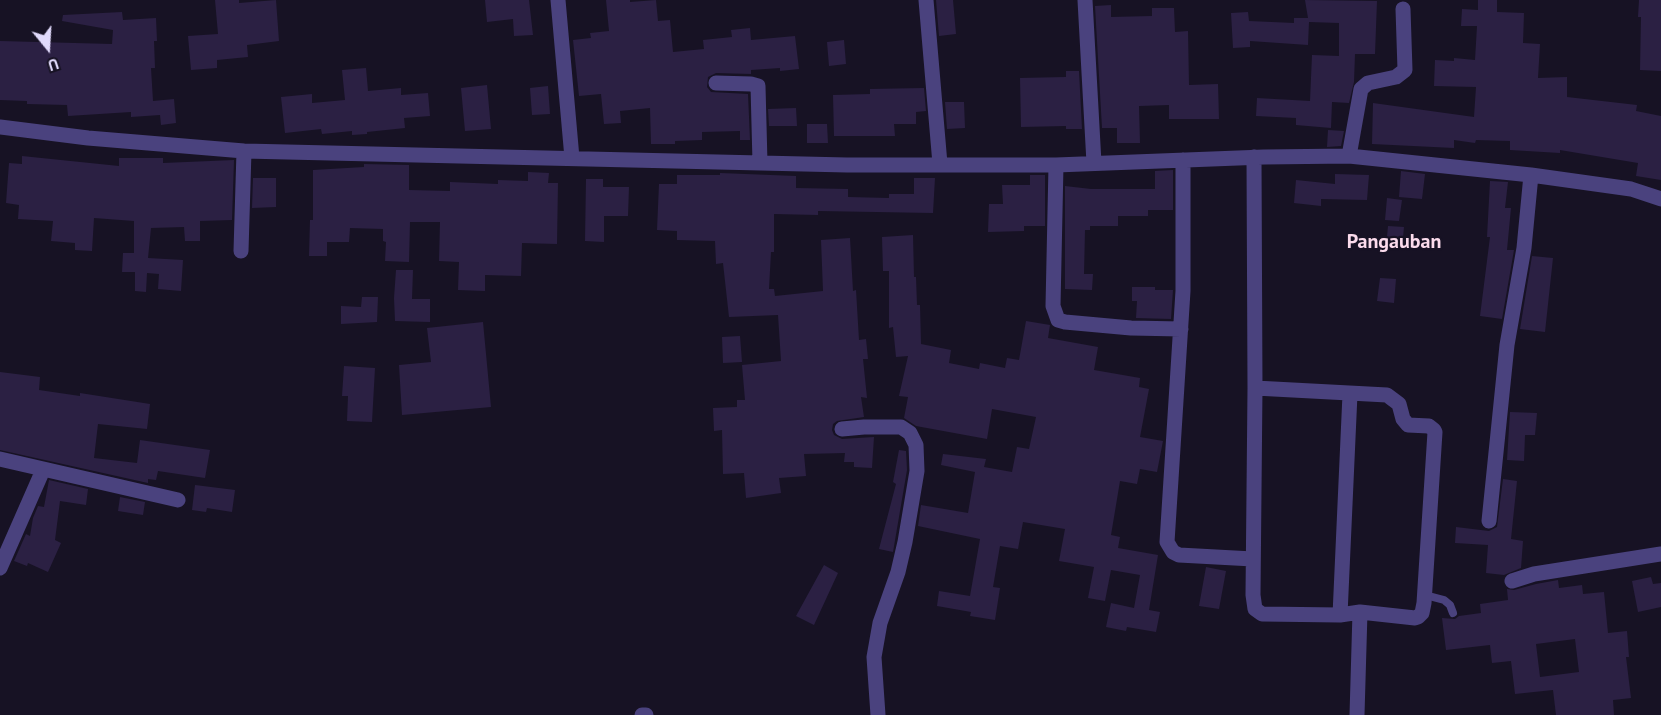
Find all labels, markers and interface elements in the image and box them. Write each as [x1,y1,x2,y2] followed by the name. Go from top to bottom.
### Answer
[18,18,78,78] north arrow
[46,54,61,76] text: U
[1347,230,1441,254] district label: Pangauban

